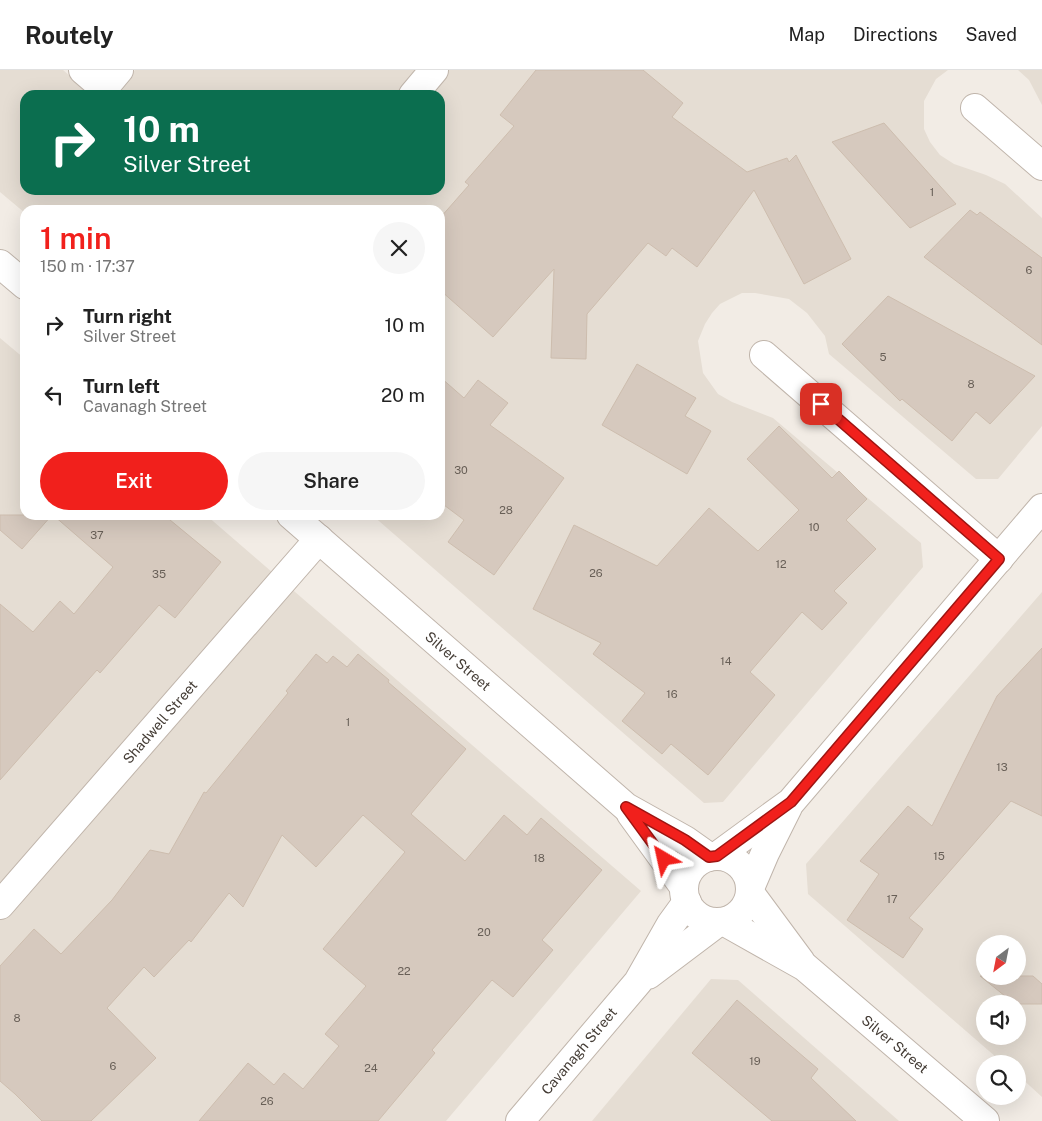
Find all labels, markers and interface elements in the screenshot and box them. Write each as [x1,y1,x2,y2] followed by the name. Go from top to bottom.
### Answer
[25,21,114,49] text: Routely
[788,24,825,45] text: Map
[853,24,938,45] text: Directions
[966,24,1017,45] text: Saved
[123,109,200,150] text: 10 m
[40,110,105,175] icon: right
[123,151,251,177] text: Silver Street
[930,186,934,198] house number: 1
[40,220,111,256] text: 1 min
[373,222,425,274] button: close
[40,257,135,276] text: 150 m · 17:37
[1026,264,1033,276] house number: 6
[83,305,172,327] text: Turn right
[40,311,68,339] icon: right
[385,314,425,336] text: 10 m
[83,327,176,346] text: Silver Street
[879,351,887,363] house number: 5
[83,375,160,397] text: Turn left
[967,378,975,390] house number: 8
[40,381,68,409] icon: left
[800,383,842,425] pin
[381,384,425,406] text: 20 m
[807,390,835,418] icon: arrive
[83,397,207,416] text: Cavanagh Street
[40,452,228,510] button: Exit
[238,452,425,510] button: Share
[454,464,468,476] house number: 30
[499,504,513,516] house number: 28
[808,521,820,533] house number: 10
[90,529,104,541] house number: 37
[775,558,787,570] house number: 12
[589,567,603,579] house number: 26
[152,568,166,580] house number: 35
[422,628,494,694] street label: Silver Street
[720,655,732,667] house number: 14
[120,677,200,767] street label: Shadwell Street
[666,688,678,700] house number: 16
[346,716,350,728] house number: 1
[996,761,1008,773] house number: 13
[637,832,689,884] position arrow
[933,850,945,862] house number: 15
[533,852,545,864] house number: 18
[886,893,898,905] house number: 17
[477,926,491,938] house number: 20
[976,935,1026,985] north arrow
[976,935,1026,1105] map controls
[397,965,411,977] house number: 22
[976,995,1026,1045] button: sound
[538,1004,620,1098] street label: Cavanagh Street
[13,1012,21,1024] house number: 8
[859,1012,931,1076] street label: Silver Street
[749,1055,761,1067] house number: 19
[976,1055,1026,1105] button: search
[110,1060,117,1072] house number: 6
[364,1062,378,1074] house number: 24
[260,1095,274,1107] house number: 26

